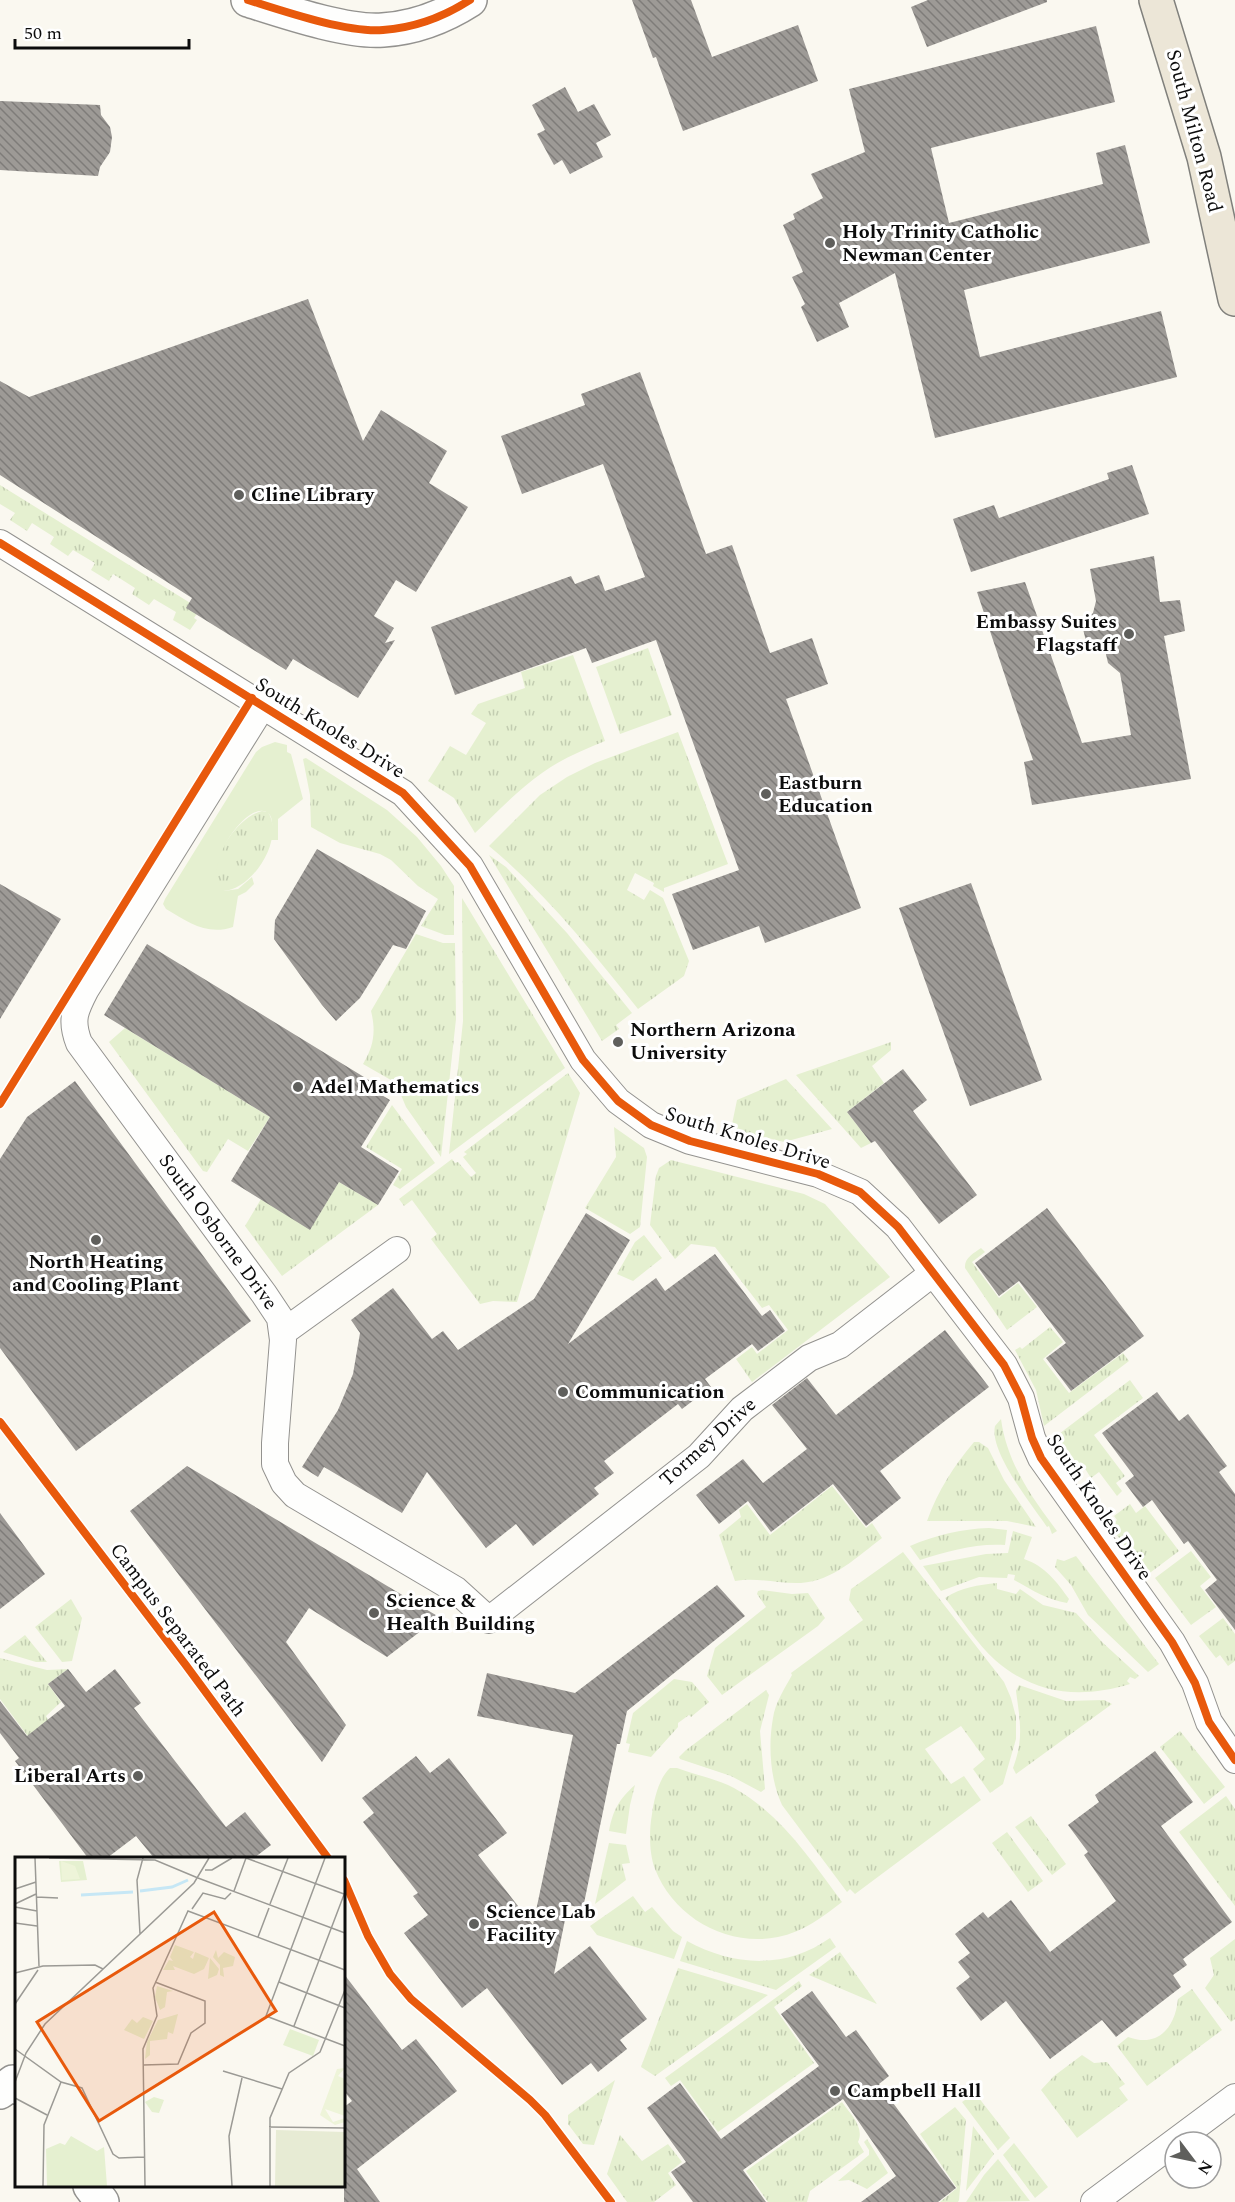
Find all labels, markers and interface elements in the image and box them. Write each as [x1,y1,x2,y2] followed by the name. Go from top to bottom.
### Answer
[15,12,189,50] scale bar
[24,20,62,47] text: 50 m
[1158,46,1230,216] street label: South Milton Road
[842,217,1039,270] place label: Holy Trinity Catholic Newman Center
[823,236,837,250] marker: Holy Trinity Catholic Newman Center
[251,480,376,510] place label: Cline Library
[232,488,246,502] marker: Cline Library
[976,607,1118,660] place label: Embassy Suites Flagstaff
[1122,627,1136,641] marker: Embassy Suites Flagstaff
[249,670,411,786] street label: South Knoles Drive
[778,768,873,821] place label: Eastburn Education
[759,787,773,801] marker: Eastburn Education
[630,1015,796,1068] place label: Northern Arizona University
[611,1035,625,1049] marker: Northern Arizona University
[310,1072,479,1102] place label: Adel Mathematics
[291,1080,305,1094] marker: Adel Mathematics
[661,1099,835,1177] street label: South Knoles Drive
[151,1148,285,1316] street label: South Osborne Drive
[89,1233,103,1247] marker: North Heating and Cooling Plant
[12,1247,180,1300] place label: North Heating and Cooling Plant
[575,1377,725,1407] place label: Communication
[556,1385,570,1399] marker: Communication
[653,1390,763,1494] street label: Tormey Drive
[1039,1427,1159,1587] street label: South Knoles Drive
[102,1537,254,1723] street label: Campus Separated Path
[386,1586,535,1639] place label: Science & Health Building
[367,1606,381,1620] marker: Science & Health Building
[14,1761,126,1791] place label: Liberal Arts
[131,1769,145,1783] marker: Liberal Arts
[15,1857,345,2187] inset map
[486,1897,596,1950] place label: Science Lab Facility
[467,1917,481,1931] marker: Science Lab Facility
[847,2076,981,2106] place label: Campbell Hall
[828,2084,842,2098] marker: Campbell Hall
[1163,2130,1223,2190] north arrow
[1191,2156,1219,2179] text: N

